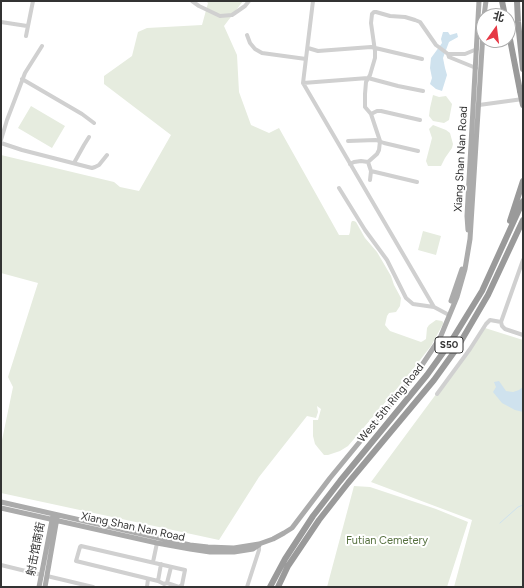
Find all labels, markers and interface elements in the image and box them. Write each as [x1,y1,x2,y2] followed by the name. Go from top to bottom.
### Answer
[476,8,516,48] north arrow
[492,9,506,24] text: 北
[452,106,470,212] street label: Xiang Shan Nan Road
[435,337,463,353] road number: S50
[355,361,427,445] street label: West 5th Ring Road
[80,510,186,544] street label: Xiang Shan Nan Road
[24,521,48,577] street label: 射击馆南街
[346,534,428,548] park label: Futian Cemetery

